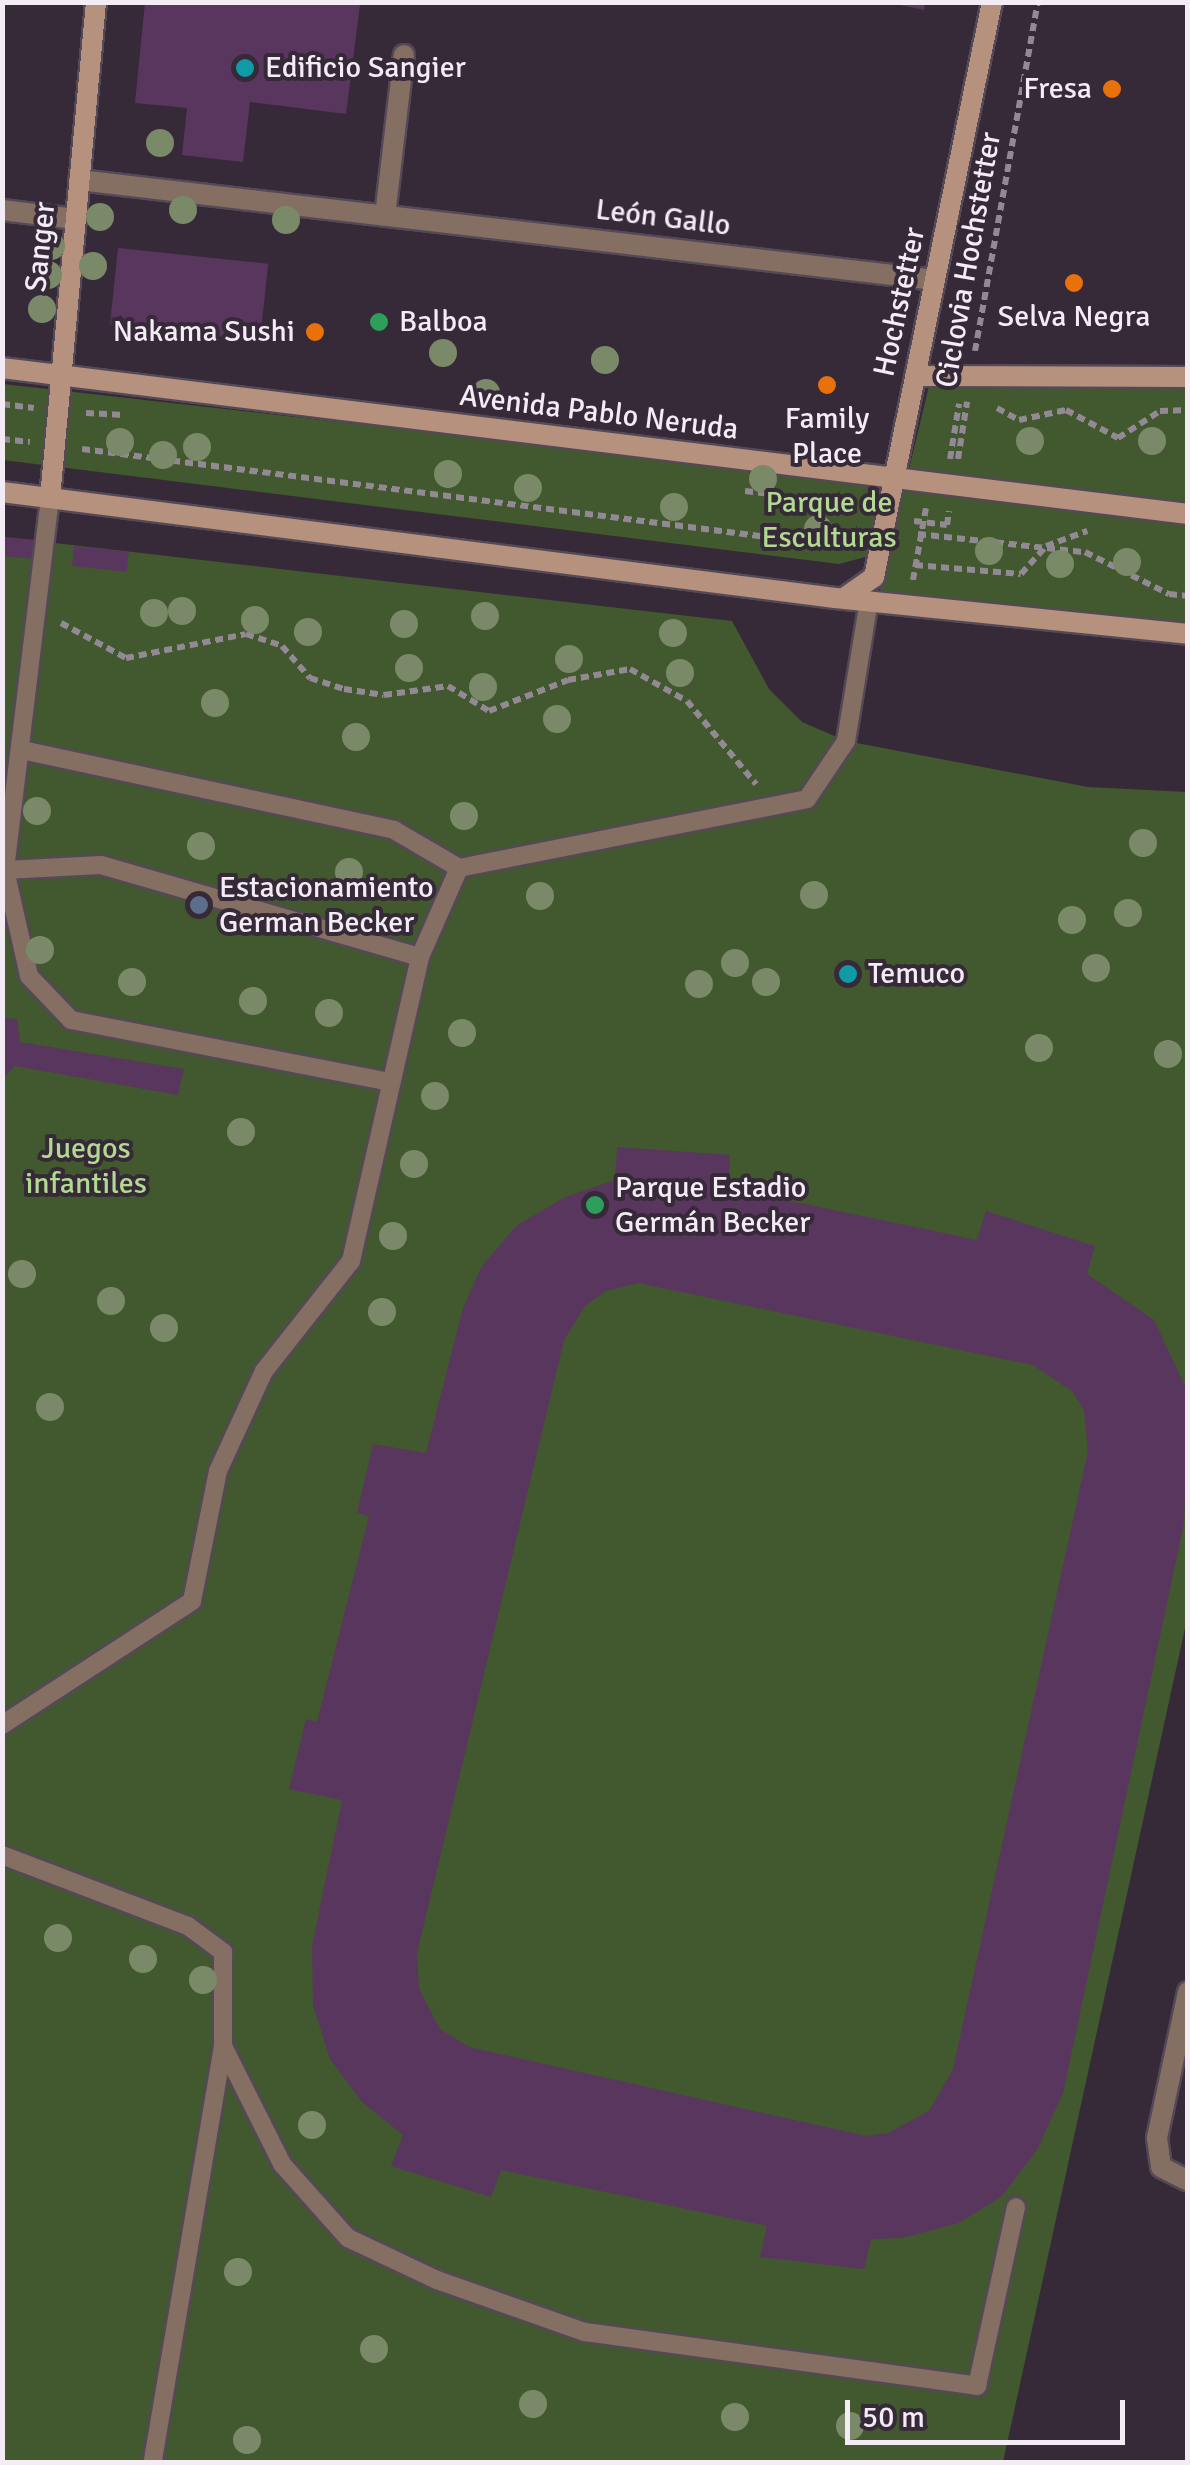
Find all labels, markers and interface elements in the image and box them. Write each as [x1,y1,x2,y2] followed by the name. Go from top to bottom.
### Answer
[265,50,466,86] place label: Edificio Sangier
[234,57,256,79] marker: Edificio Sangier
[1023,71,1092,107] place label: Fresa
[1101,78,1123,100] marker: Fresa
[929,129,1009,391] street label: Ciclovia Hochstetter
[594,192,732,244] street label: León Gallo
[18,200,64,294] street label: Sanger
[867,224,933,380] street label: Hochstetter
[1063,272,1085,294] marker: Selva Negra
[998,299,1150,335] place label: Selva Negra
[399,304,488,340] place label: Balboa
[368,311,390,333] marker: Balboa
[113,314,295,350] place label: Nakama Sushi
[304,321,326,343] marker: Nakama Sushi
[816,374,838,396] marker: Family Place
[458,378,740,448] street label: Avenida Pablo Neruda
[785,401,869,472] place label: Family Place
[761,485,897,556] park label: Parque de Esculturas
[219,870,434,940] place label: Estacionamiento German Becker
[188,894,210,916] marker: Estacionamiento German Becker
[868,956,965,992] place label: Temuco
[837,963,859,985] marker: Temuco
[25,1131,147,1202] park label: Juegos infantiles
[615,1170,810,1240] place label: Parque Estadio Germán Becker
[584,1194,606,1216] marker: Parque Estadio Germán Becker
[850,2380,1130,2442] scale bar
[862,2399,925,2436] text: 50 m

